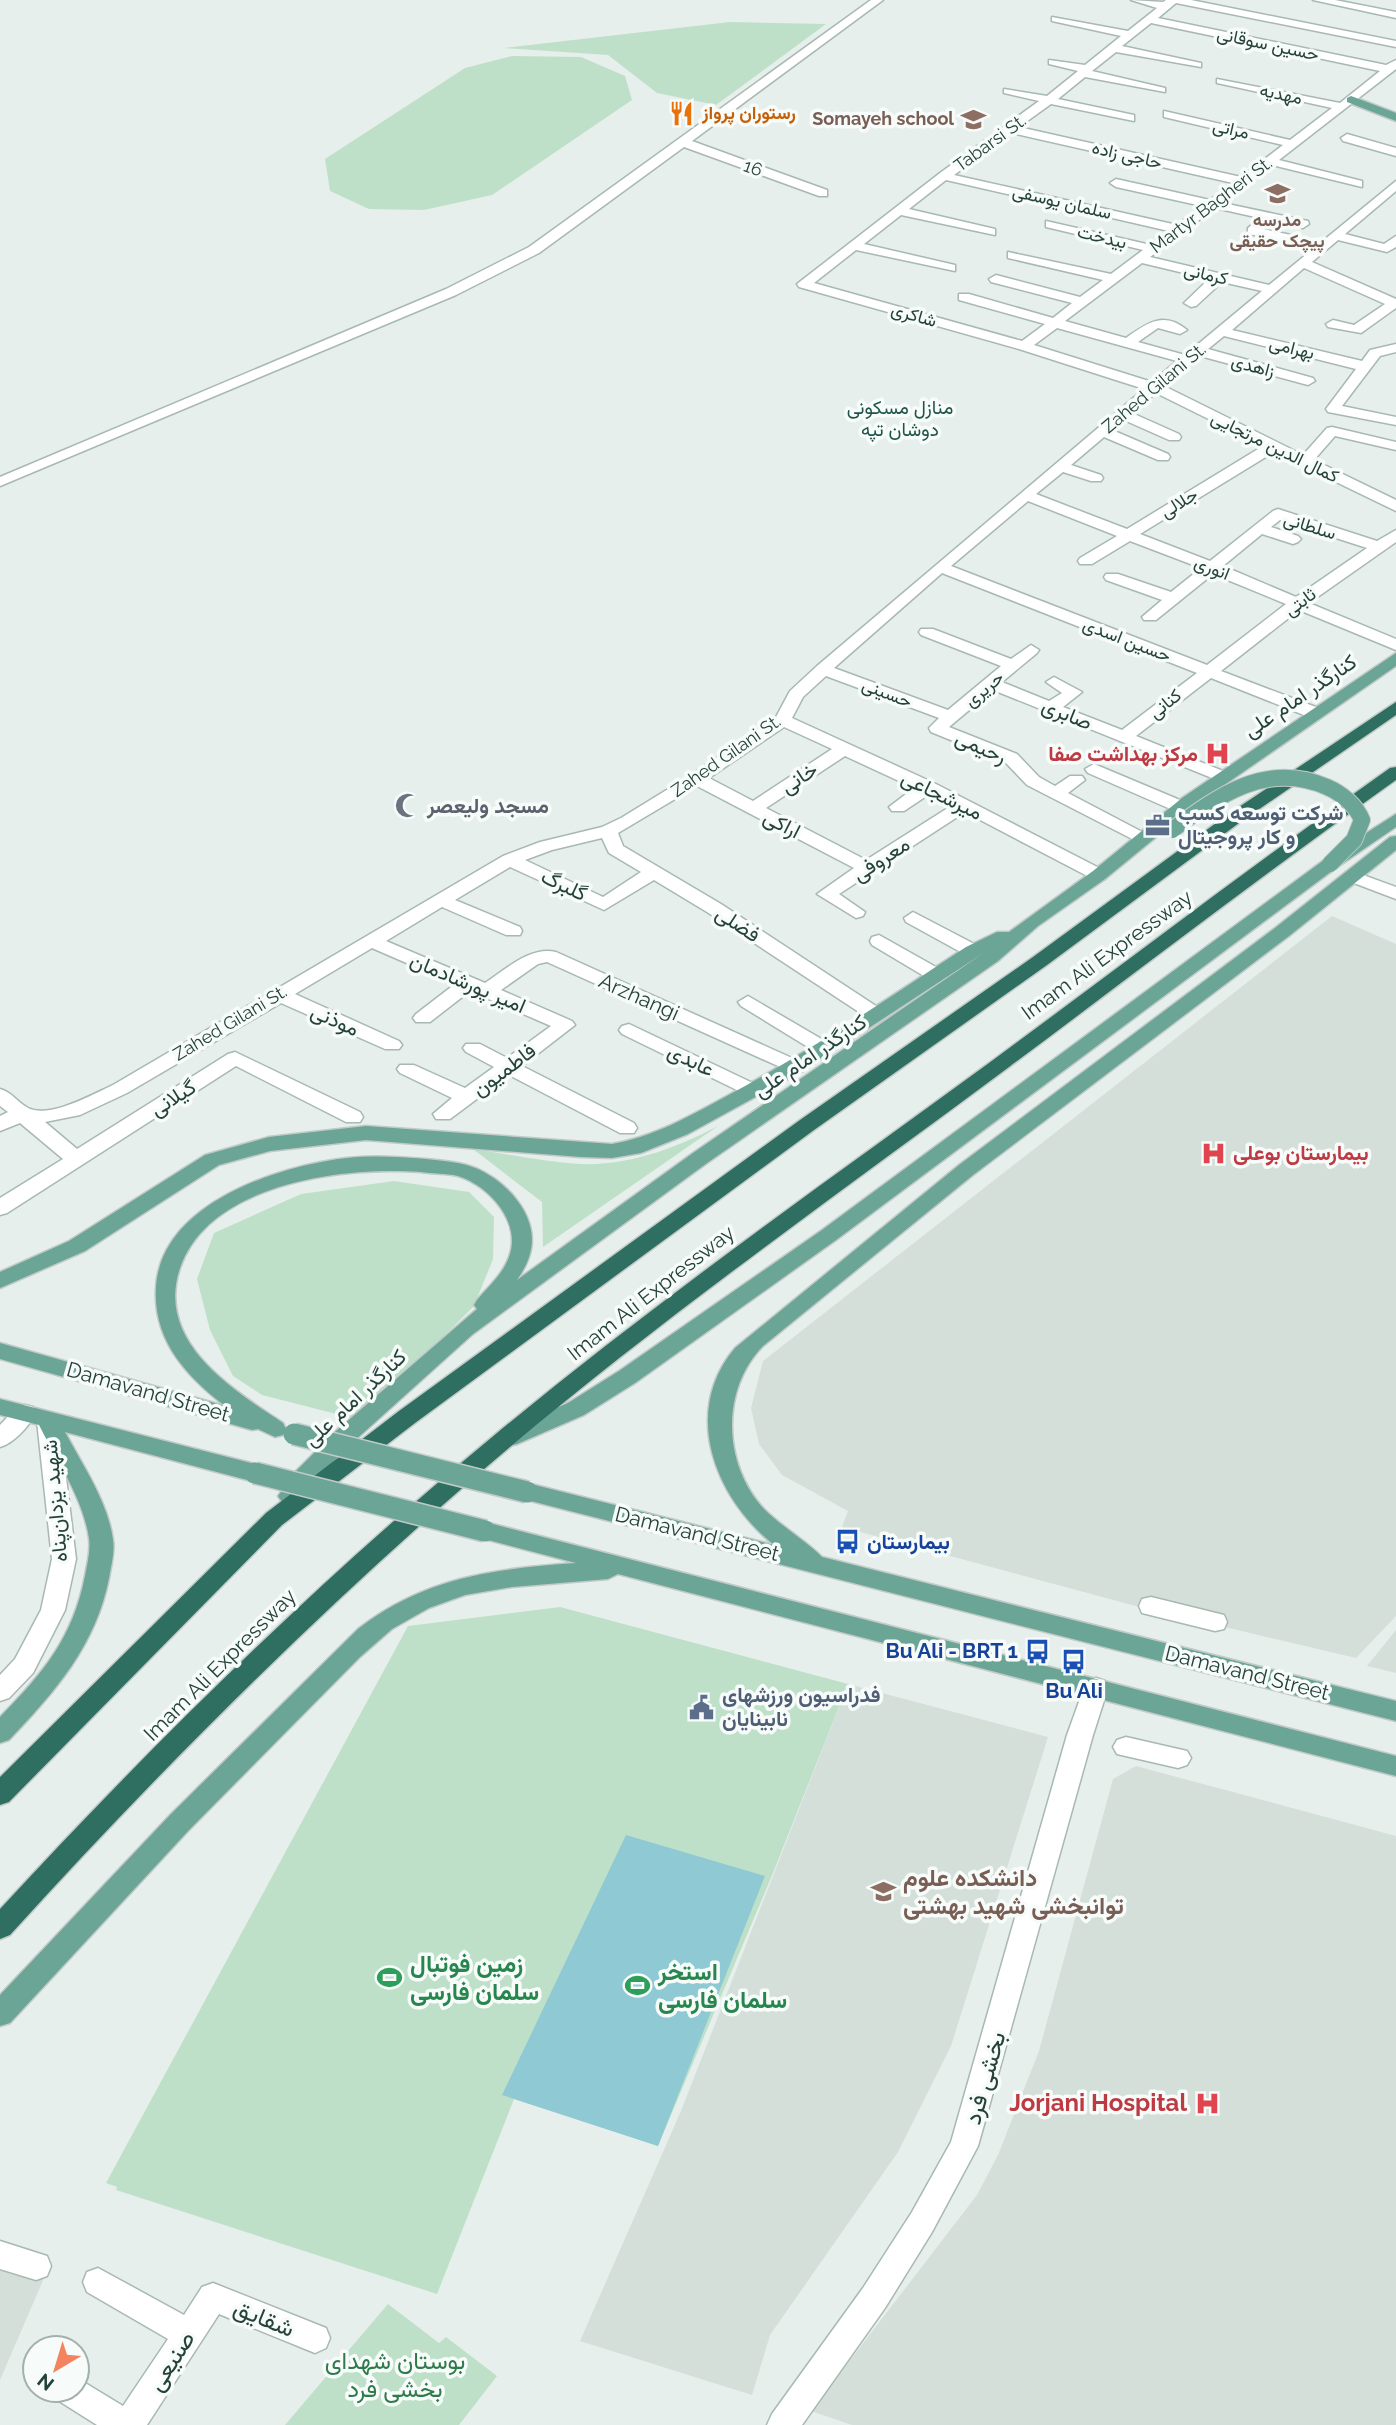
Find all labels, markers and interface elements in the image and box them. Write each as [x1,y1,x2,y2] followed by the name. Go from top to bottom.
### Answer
[1215,22,1321,66] street label: حسین سوقانی
[1258,79,1304,109] street label: مهدیه
[668,99,696,127] restaurant icon: رستوران پرواز
[701,102,796,125] place label: رستوران پرواز
[960,105,988,133] school or university icon: Somayeh school
[812,108,954,129] place label: Somayeh school
[950,110,1030,176] street label: Tabarsi St.
[1211,114,1251,144] street label: مراتی
[1090,136,1164,174] street label: حاجی زاده
[1146,152,1276,257] street label: Martyr Bagheri St.
[741,154,766,181] street label: 16
[1263,179,1291,207] school or university icon: مدرسه پیچک حقیقی
[1010,180,1114,224] street label: سلمان یوسفی
[1229,209,1325,253] place label: مدرسه پیچک حقیقی
[1075,220,1129,253] street label: بیدخت
[1182,258,1230,290] street label: کرمانی
[889,298,939,332] street label: شاکری
[1267,332,1317,364] street label: بهرامی
[1098,338,1210,437] street label: Zahed Gilani St.
[1229,350,1277,382] street label: زاهدی
[847,396,953,443] district label: منازل مسکونی دوشان تپه
[1208,407,1342,487] street label: کمال الدین مرتجایی
[1156,483,1202,523] street label: جلالی
[1281,508,1339,544] street label: سلطانی
[1191,551,1233,585] street label: انوری
[1280,583,1320,621] street label: ثابتی
[1080,613,1174,667] street label: حسین اسدی
[1238,649,1362,744] street label: کنارگذر امام علی
[960,666,1008,712] street label: حریری
[859,673,915,713] street label: حسینی
[1144,684,1186,724] street label: کنانی
[1038,692,1096,736] street label: صابری
[667,710,784,801] street label: Zahed Gilani St.
[951,724,1011,770] street label: رحیمی
[1204,740,1232,768] hospital icon: مرکز بهداشت صفا
[1048,741,1198,767] place label: مرکز بهداشت صفا
[775,756,822,799] street label: خانی
[897,764,987,826] street label: میرشجاعی
[393,792,421,820] mosque icon: مسجد ولیعصر
[426,793,549,819] place label: مسجد ولیعصر
[1178,800,1344,851] place label: شرکت توسعه کسب و کار پروجیتال
[759,804,805,844] street label: اراکی
[1144,811,1172,839] office icon: شرکت توسعه کسب و کار پروجیتال
[847,831,915,887] street label: معروفی
[537,863,591,907] street label: گلبرگ
[1016,884,1197,1025] street label: Imam Ali Expressway
[711,900,765,947] street label: فضلی
[406,947,530,1020] street label: امیر پورشادمان
[595,968,683,1025] street label: Arzhangi
[169,980,290,1065] street label: Zahed Gilani St.
[307,998,363,1042] street label: موذنی
[748,1009,872,1104] street label: کنارگذر امام علی
[467,1038,541,1102] street label: فاطمیون
[664,1038,719,1081] street label: عابدی
[145,1074,200,1121] street label: گیلانی
[1199,1139,1227,1167] hospital icon: بیمارستان بوعلی
[1233,1140,1369,1166] place label: بیمارستان بوعلی
[562,1220,739,1366] street label: Imam Ali Expressway
[298,1344,412,1453] street label: کنارگذر امام علی
[64,1356,232,1427] street label: Damavand Street
[37,1439,74,1563] street label: شهید یزدان‌پناه
[613,1501,782,1566] street label: Damavand Street
[833,1528,861,1556] bus stop icon: بیمارستان
[867,1529,950,1555] place label: بیمارستان
[138,1583,301,1746] street label: Imam Ali Expressway
[1024,1637,1052,1665] bus stop icon: Bu Ali - BRT 1
[886,1638,1018,1663] place label: Bu Ali - BRT 1
[1163,1640,1332,1705] street label: Damavand Street
[1060,1648,1088,1676] bus stop icon: Bu Ali
[1045,1678,1103,1703] place label: Bu Ali
[722,1682,881,1731] place label: فدراسیون ورزشهای نابینایان
[688,1693,716,1721] public building icon: فدراسیون ورزشهای نابینایان
[903,1863,1124,1921] place label: دانشکده علوم توانبخشی شهید بهشتی
[869,1878,897,1906] school or university icon: دانشکده علوم توانبخشی شهید بهشتی
[410,1949,539,2007] place label: زمین فوتبال سلمان فارسی
[657,1957,787,2015] place label: استخر سلمان فارسی
[376,1964,404,1992] sports icon: زمین فوتبال سلمان فارسی
[624,1972,652,2000] sports icon: استخر سلمان فارسی
[957,2028,1013,2128] street label: بخشی فرد
[1009,2088,1187,2117] place label: Jorjani Hospital
[1193,2089,1221,2117] hospital icon: Jorjani Hospital
[229,2292,299,2343] street label: شقایق
[140,2325,201,2396] street label: صنیعی
[21,2334,91,2404] north arrow
[325,2346,465,2404] park label: بوستان شهدای بخشی فرد
[33,2369,58,2396] text: N

